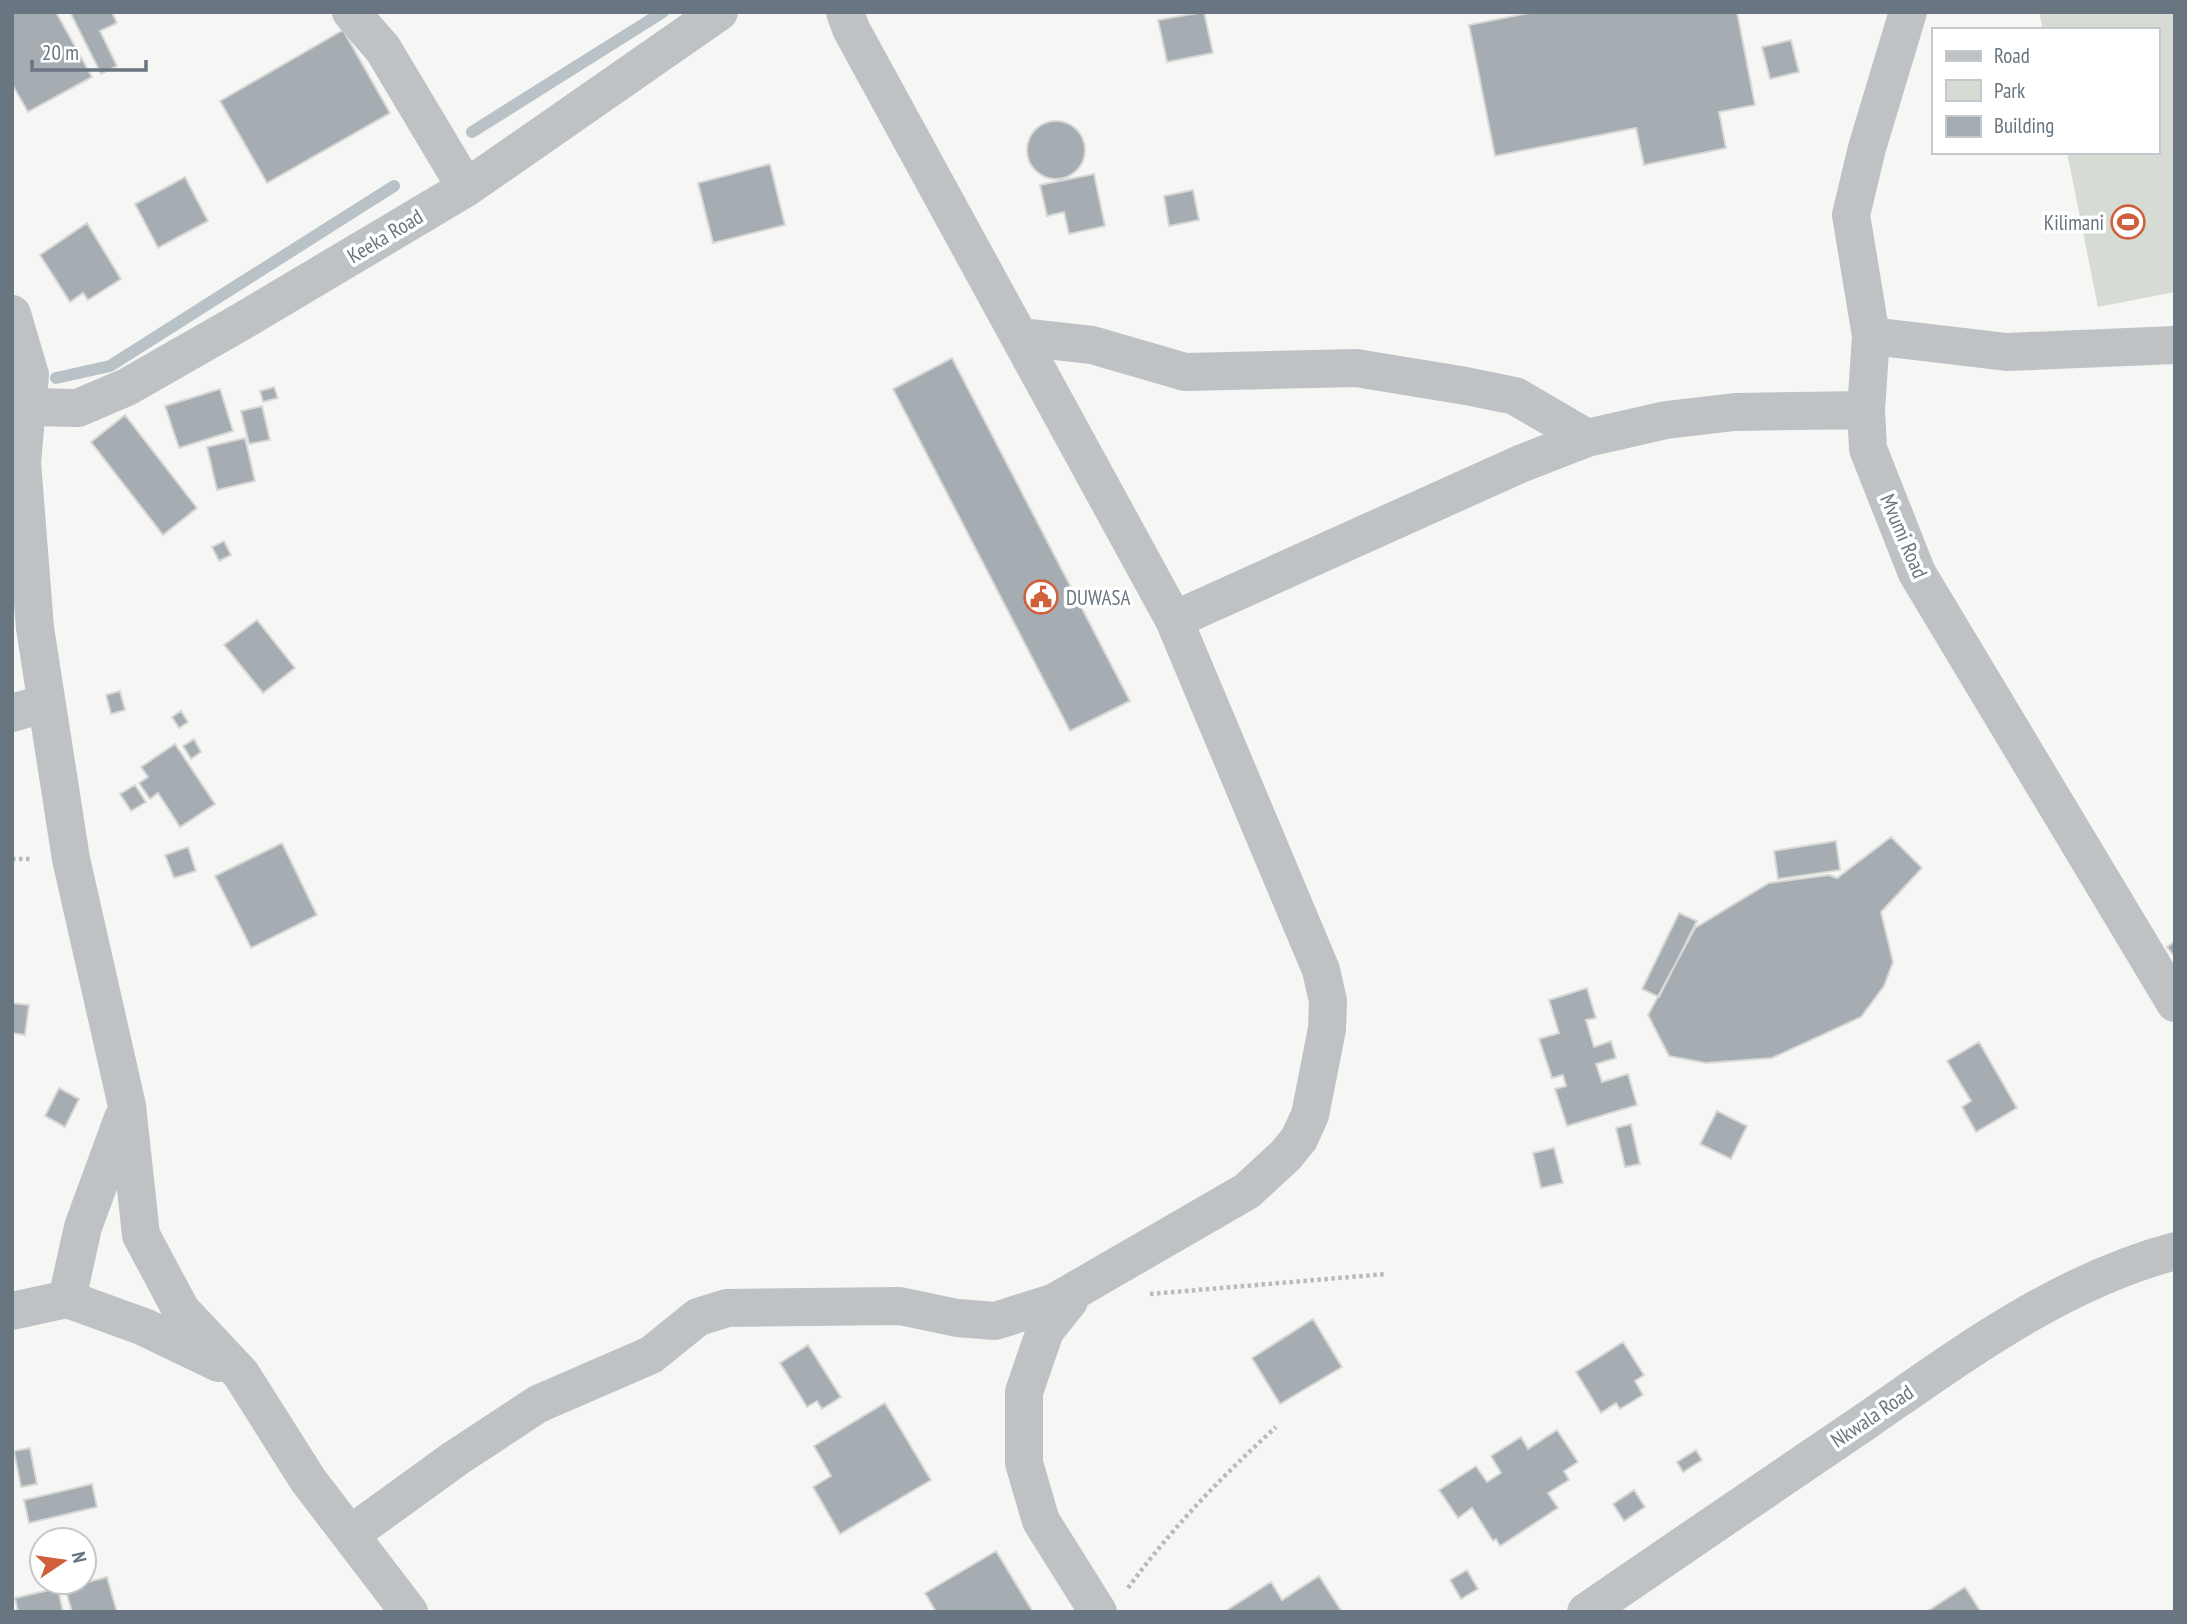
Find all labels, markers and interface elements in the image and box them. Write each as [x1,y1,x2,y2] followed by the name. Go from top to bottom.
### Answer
[32,28,145,72] scale bar
[1932,28,2159,154] legend
[42,39,79,66] text: 20 m
[1994,42,2030,69] text: Road
[1994,77,2025,104] text: Park
[1994,112,2054,139] text: Building
[342,203,428,269] street label: Keeka Road
[2109,203,2147,241] sports icon: Kilimani
[2044,209,2104,236] place label: Kilimani
[1874,490,1934,582] street label: Mvumi Road
[1022,578,1060,616] public building icon: DUWASA
[1066,584,1130,611] place label: DUWASA
[1826,1379,1918,1453] street label: Nkwala Road
[28,1526,98,1596] north arrow
[67,1549,92,1565] text: N

